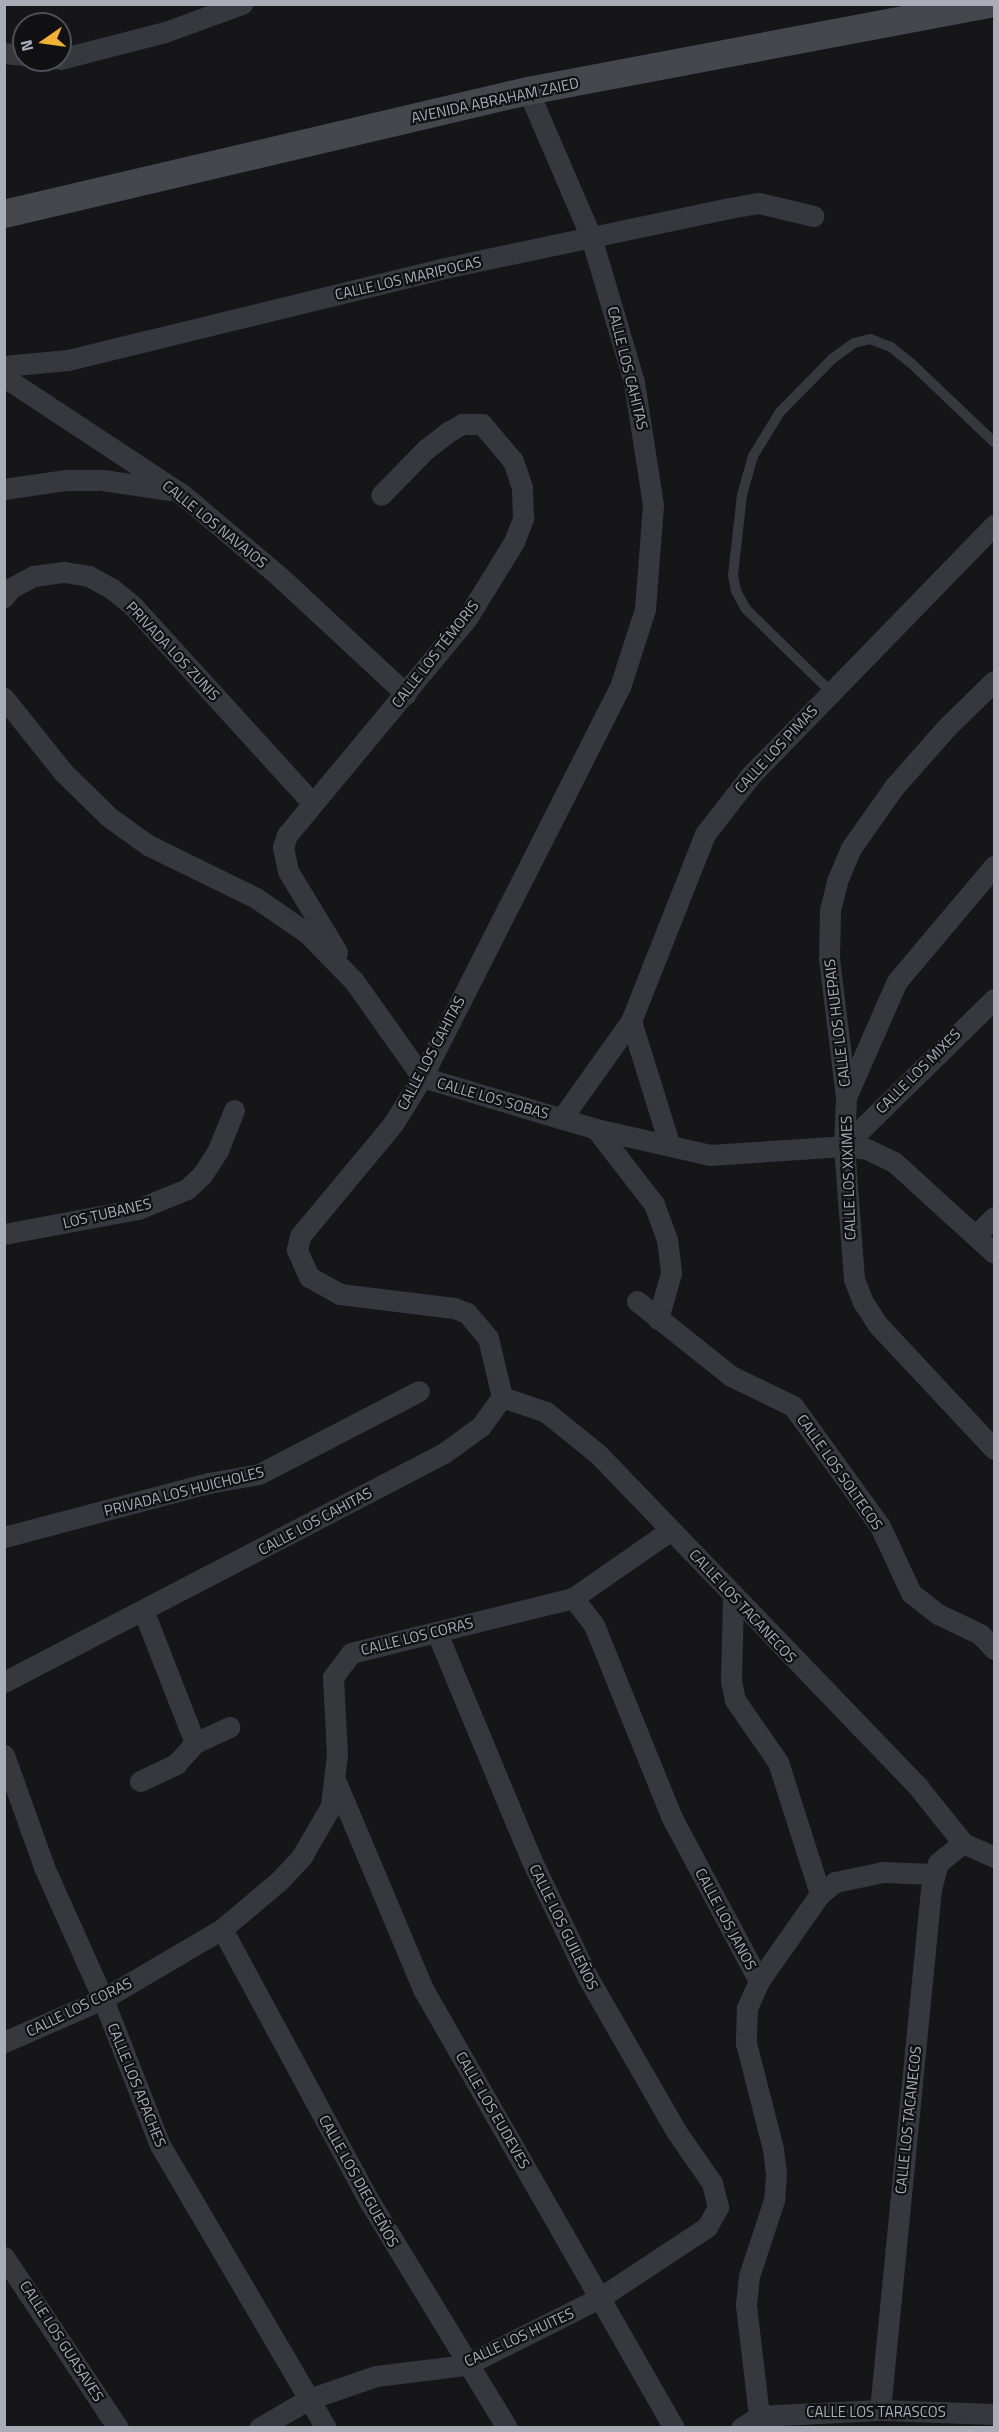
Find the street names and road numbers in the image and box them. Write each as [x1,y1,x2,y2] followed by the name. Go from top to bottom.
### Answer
[410,73,580,127] street label: AVENIDA ABRAHAM ZAIED
[333,252,483,304] street label: CALLE LOS MARIPOCAS
[604,305,652,431] street label: CALLE LOS CAHITAS
[159,476,271,572] street label: CALLE LOS NAVAJOS
[388,597,482,711] street label: CALLE LOS TÉMORIS
[123,598,223,704] street label: PRIVADA LOS ZUNIS
[731,701,821,797] street label: CALLE LOS PIMAS
[820,958,854,1088] street label: CALLE LOS HUEPAIS
[393,993,469,1113] street label: CALLE LOS CAHITAS
[872,1025,964,1117] street label: CALLE LOS MIXES
[435,1073,551,1123] street label: CALLE LOS SOBAS
[837,1116,859,1240] street label: CALLE LOS XIXIMES
[61,1194,153,1232] street label: LOS TUBANES
[793,1411,887,1533] street label: CALLE LOS SOLTECOS
[102,1462,266,1520] street label: PRIVADA LOS HUICHOLES
[255,1483,375,1559] street label: CALLE LOS CAHITAS
[686,1545,800,1667] street label: CALLE LOS TACANECOS
[359,1613,475,1659] street label: CALLE LOS CORAS
[526,1861,602,1993] street label: CALLE LOS GUILEÑOS
[692,1865,760,1973] street label: CALLE LOS JANOS
[23,1974,135,2040] street label: CALLE LOS CORAS
[104,2020,170,2150] street label: CALLE LOS APACHES
[891,2045,925,2195] street label: CALLE LOS TACANECOS
[452,2048,534,2172] street label: CALLE LOS EUDEVES
[315,2112,403,2250] street label: CALLE LOS DIEGUEÑOS
[16,2277,108,2405] street label: CALLE LOS GUASAVES
[461,2304,577,2370] street label: CALLE LOS HUITES
[806,2403,946,2421] street label: CALLE LOS TARASCOS

